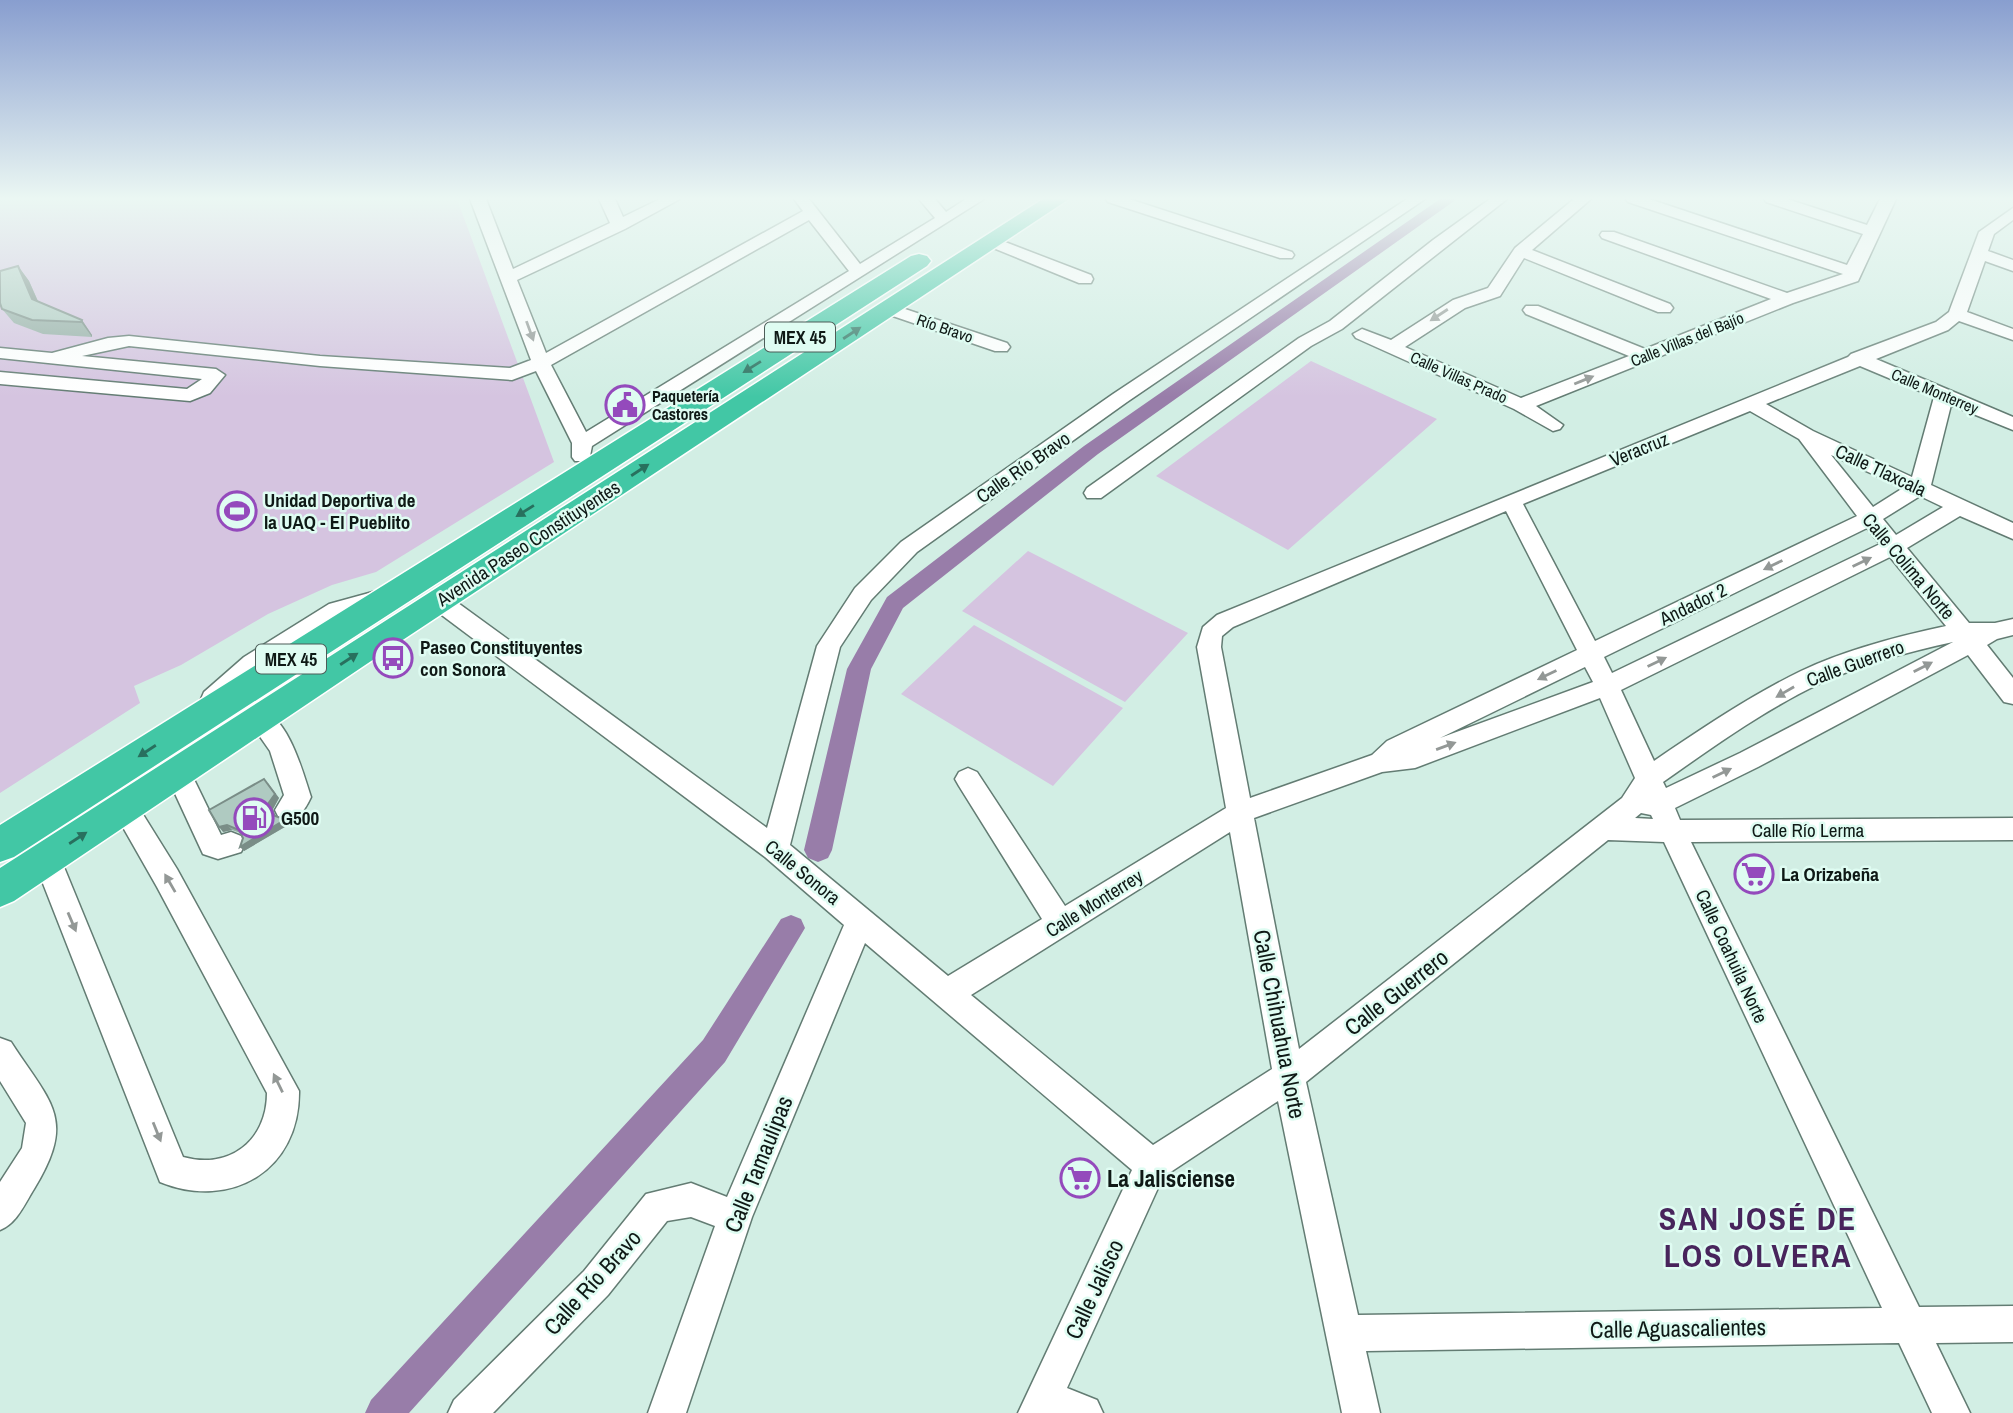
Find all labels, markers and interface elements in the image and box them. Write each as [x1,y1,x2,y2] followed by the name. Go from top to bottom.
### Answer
[1627,306,1747,372] street label: Calle Villas del Bajío
[914,308,976,348] street label: Río Bravo
[1430,309,1449,322] one-way arrow
[524,321,535,342] one-way arrow
[765,323,835,352] road number: MEX 45
[842,327,862,340] one-way arrow
[1407,346,1511,408] street label: Calle Villas Prado
[743,361,762,374] one-way arrow
[1888,363,1982,419] street label: Calle Monterrey
[1574,374,1595,385] one-way arrow
[604,384,646,426] public building icon: Paquetería Castores
[652,385,720,425] place label: Paquetería Castores
[971,425,1075,509] street label: Calle Río Bravo
[1606,425,1673,473] street label: Veracruz
[1831,438,1931,503] street label: Calle Tlaxcala
[631,464,650,477] one-way arrow
[430,474,625,613] street label: Avenida Paseo Constituyentes
[264,487,416,535] place label: Unidad Deportiva de la UAQ - El Pueblito
[216,490,258,532] sports icon: Unidad Deportiva de la UAQ - El Pueblito
[516,504,535,517] one-way arrow
[1857,507,1961,625] street label: Calle Colima Norte
[1852,557,1872,568] one-way arrow
[1763,559,1783,570] one-way arrow
[1654,577,1731,632] street label: Andador 2
[1803,633,1907,693] street label: Calle Guerrero
[420,634,583,682] place label: Paseo Constituyentes con Sonora
[372,637,414,679] bus stop icon: Paseo Constituyentes con Sonora
[256,644,326,674] road number: MEX 45
[339,652,359,665] one-way arrow
[1647,656,1667,668] one-way arrow
[1913,661,1933,672] one-way arrow
[1537,669,1557,681] one-way arrow
[1775,686,1794,698] one-way arrow
[1436,741,1457,752] one-way arrow
[137,745,157,758] one-way arrow
[1712,767,1732,779] one-way arrow
[233,797,275,839] fuel station icon: G500
[281,805,319,831] place label: G500
[1752,817,1865,843] street label: Calle Río Lerma
[68,832,87,845] one-way arrow
[760,834,846,911] street label: Calle Sonora
[1733,853,1775,895] supermarket icon: La Orizabeña
[1781,861,1879,887] place label: La Orizabeña
[1040,863,1148,943] street label: Calle Monterrey
[163,874,176,893] one-way arrow
[1690,885,1774,1027] street label: Calle Coahuila Norte
[67,911,78,932] one-way arrow
[1246,927,1314,1121] street label: Calle Chihuahua Norte
[1338,942,1454,1042] street label: Calle Guerrero
[272,1073,284,1093] one-way arrow
[717,1091,799,1237] street label: Calle Tamaulipas
[152,1122,163,1143] one-way arrow
[1059,1157,1101,1199] supermarket icon: La Jalisciense
[1107,1163,1235,1194] place label: La Jalisciense
[1659,1197,1857,1277] district label: SAN JOSÉ DE LOS OLVERA
[536,1223,648,1341] street label: Calle Río Bravo
[1057,1234,1131,1344] street label: Calle Jalisco
[1590,1311,1766,1345] street label: Calle Aguascalientes

